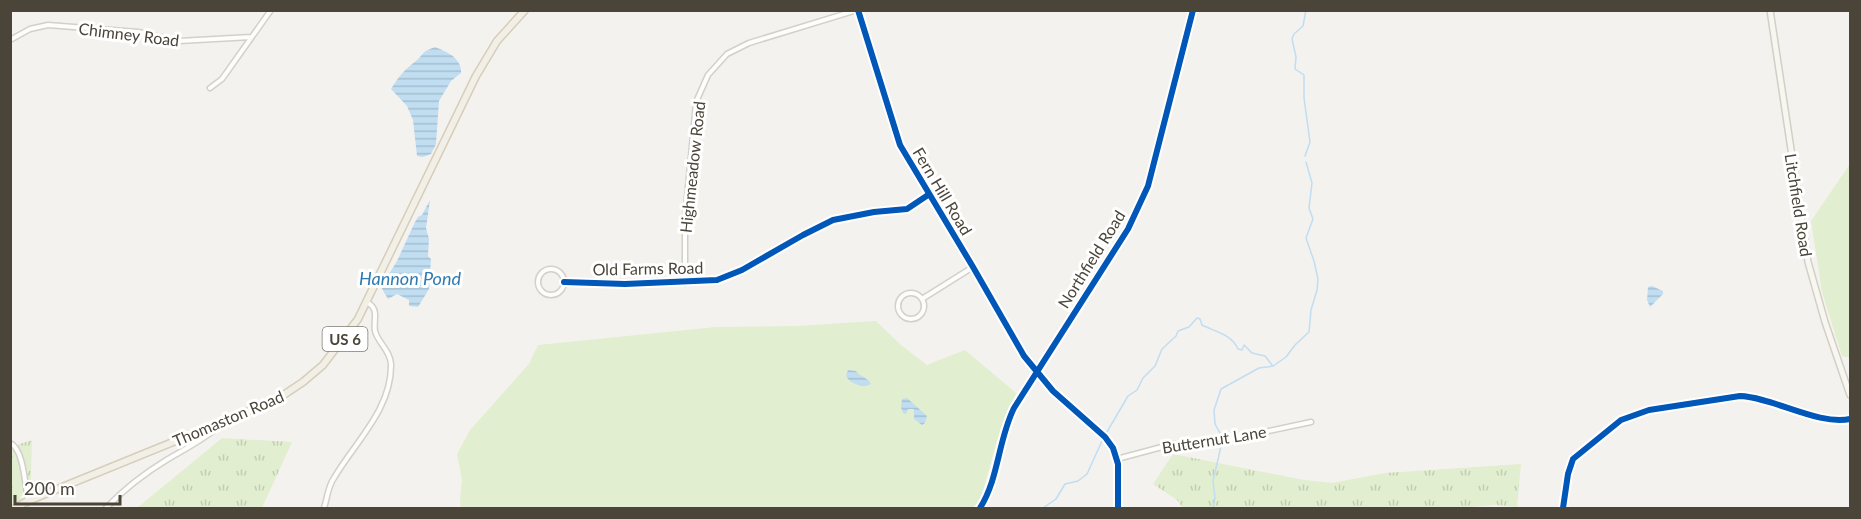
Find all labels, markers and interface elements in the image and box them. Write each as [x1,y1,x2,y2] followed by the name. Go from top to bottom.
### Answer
[78,18,180,50] street label: Chimney Road
[676,100,708,234] street label: Highmeadow Road
[909,144,977,238] street label: Fern Hill Road
[1781,152,1817,258] street label: Litchfield Road
[1053,207,1129,311] street label: Northfield Road
[592,258,704,278] street label: Old Farms Road
[359,267,461,289] water label: Hannon Pond
[322,327,368,351] road number: US 6
[170,386,286,450] street label: Thomaston Road
[1160,421,1268,457] street label: Butternut Lane
[15,468,120,506] scale bar
[24,477,75,499] text: 200 m

